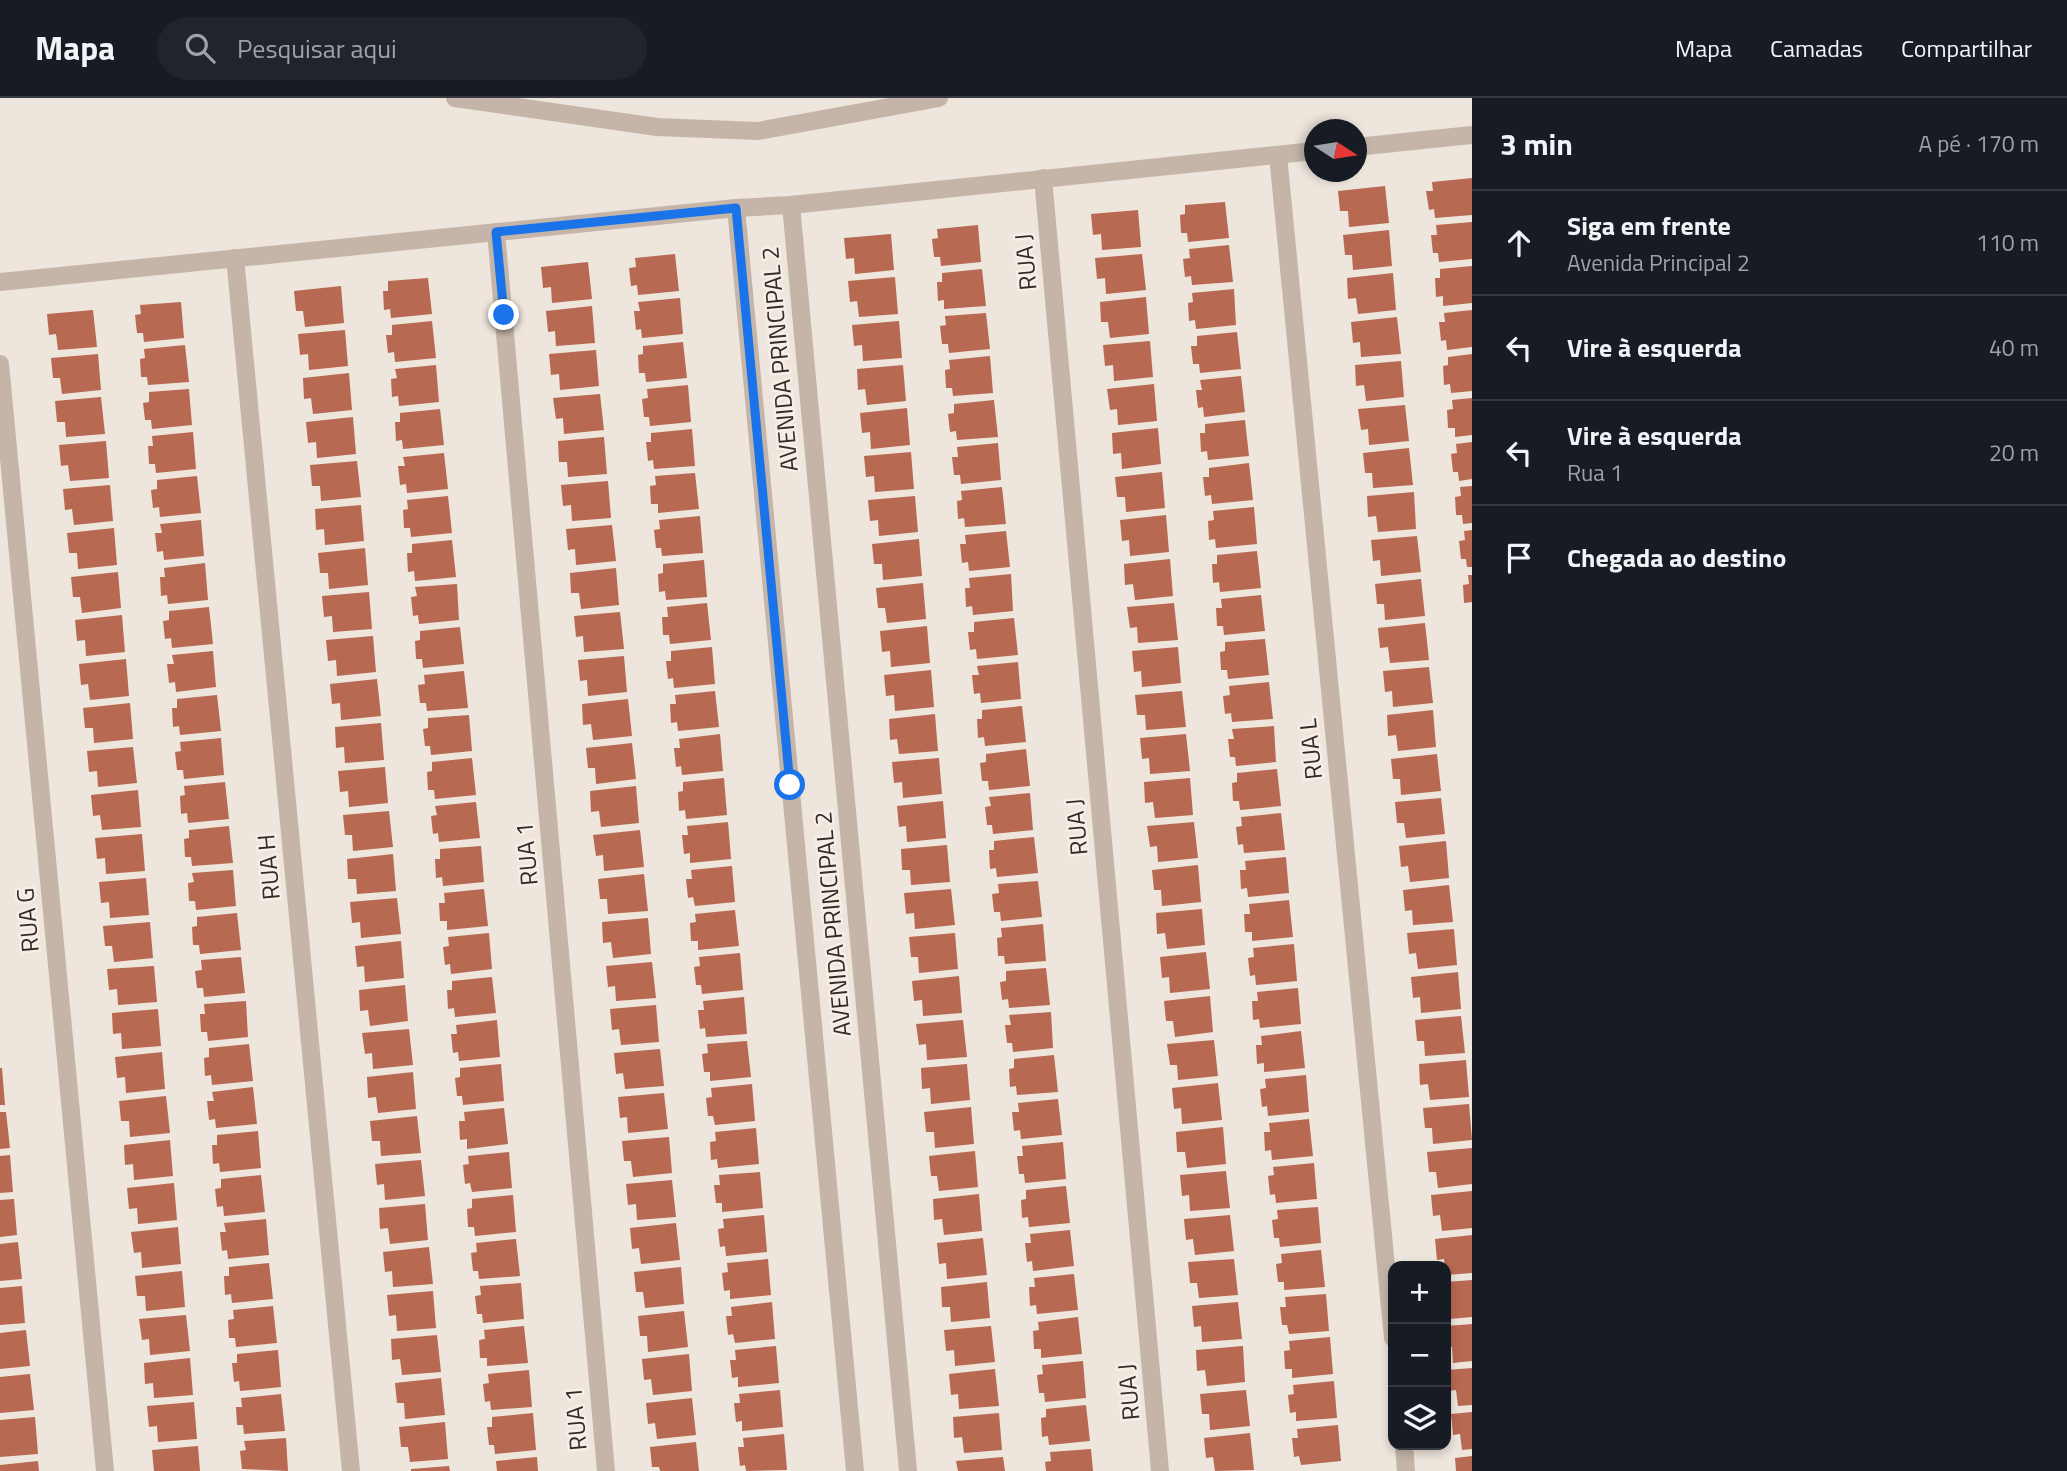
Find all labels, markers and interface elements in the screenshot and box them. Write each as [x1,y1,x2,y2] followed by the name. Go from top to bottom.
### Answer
[157,17,647,80] search box
[35,23,115,73] text: Mapa
[181,29,219,67] icon: search
[237,29,397,68] text: Pesquisar aqui
[1675,30,1732,66] text: Mapa
[1770,30,1863,66] text: Camadas
[1901,30,2032,66] text: Compartilhar
[1304,119,1367,182] north arrow
[1500,121,1573,167] text: 3 min
[1918,126,2039,161] text: A pé · 170 m
[1567,206,1731,245] text: Siga em frente
[1500,224,1538,262] icon: ahead
[1976,225,2039,260] text: 110 m
[1005,232,1045,292] street label: RUA J
[751,245,807,473] street label: AVENIDA PRINCIPAL 2
[1567,245,1750,280] text: Avenida Principal 2
[488,299,519,330] route end
[1567,328,1742,367] text: Vire à esquerda
[1500,329,1538,367] icon: left
[1989,330,2039,365] text: 40 m
[1567,416,1742,455] text: Vire à esquerda
[1500,434,1538,472] icon: left
[1989,435,2039,470] text: 20 m
[1567,455,1623,490] text: Rua 1
[1567,538,1786,577] text: Chegada ao destino
[1500,539,1538,577] icon: arrive
[1289,716,1331,781] street label: RUA L
[774,769,805,800] route start
[1056,797,1096,857] street label: RUA J
[804,810,860,1038] street label: AVENIDA PRINCIPAL 2
[505,821,547,887] street label: RUA 1
[247,833,289,901] street label: RUA H
[6,886,48,954] street label: RUA G
[1388,1261,1451,1450] map controls
[1388,1261,1451,1324] button: +
[1388,1324,1451,1387] button: −
[1108,1362,1148,1422] street label: RUA J
[554,1386,596,1452] street label: RUA 1
[1388,1387,1451,1450] button: layers

